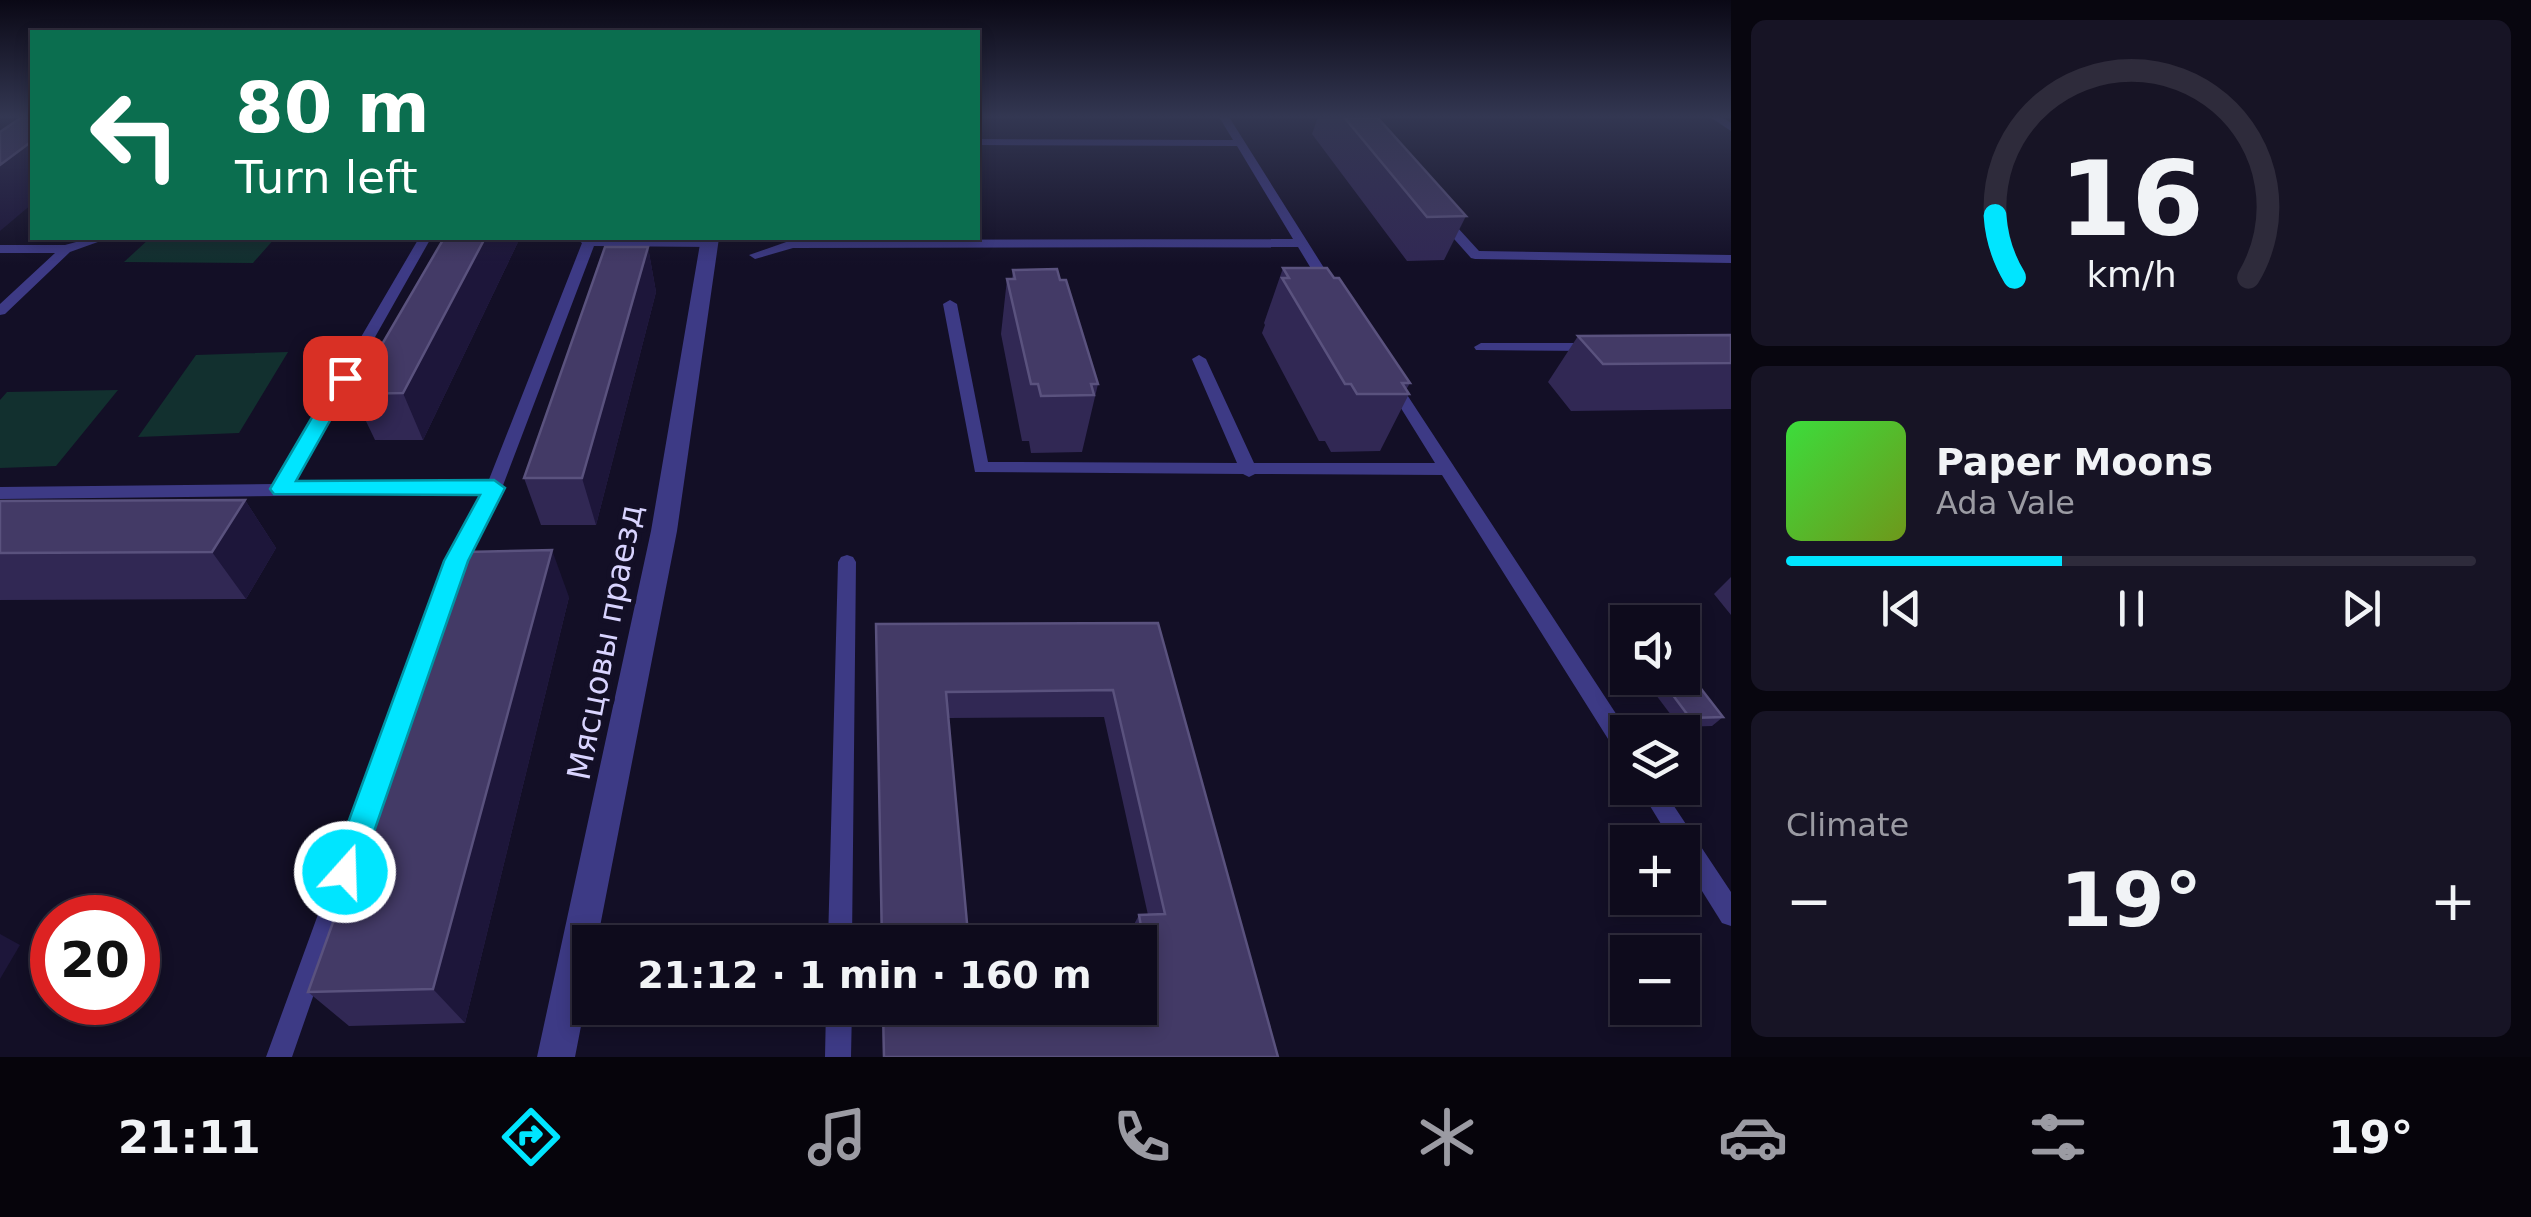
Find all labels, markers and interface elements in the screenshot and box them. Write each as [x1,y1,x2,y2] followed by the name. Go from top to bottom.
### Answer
[235,67,430,149] text: 80 m
[70,70,200,200] icon: left
[2059,138,2203,260] text: 16
[235,151,418,204] text: Turn left
[2086,254,2176,295] text: km/h
[303,336,388,421] pin
[318,351,373,406] icon: arrive
[1936,440,2213,484] text: Paper Moons
[1936,484,2075,522] text: Ada Vale
[560,501,650,783] street label: Мясцовы праезд
[1874,581,1929,636] icon: previous
[2104,581,2159,636] icon: pause
[2334,581,2389,636] icon: next
[1610,605,1700,1025] map controls
[1610,605,1700,695] button: sound
[1610,715,1700,805] button: layers
[1786,806,1909,844] text: Climate
[293,820,397,924] position arrow
[1610,825,1700,915] button: +
[2060,856,2202,944] text: 19°
[1786,869,1832,933] text: −
[2430,869,2476,933] text: +
[30,895,160,1025] speed limit sign: 20
[1610,935,1700,1025] button: −
[637,953,1092,997] text: 21:12 · 1 min · 160 m
[496,1102,566,1172] icon: directions
[802,1102,872,1172] icon: music
[1107,1102,1177,1172] icon: phone
[1412,1102,1482,1172] icon: climate
[1718,1102,1788,1172] icon: car
[2023,1102,2093,1172] icon: filters
[118,1111,261,1164] text: 21:11
[2328,1111,2413,1164] text: 19°

